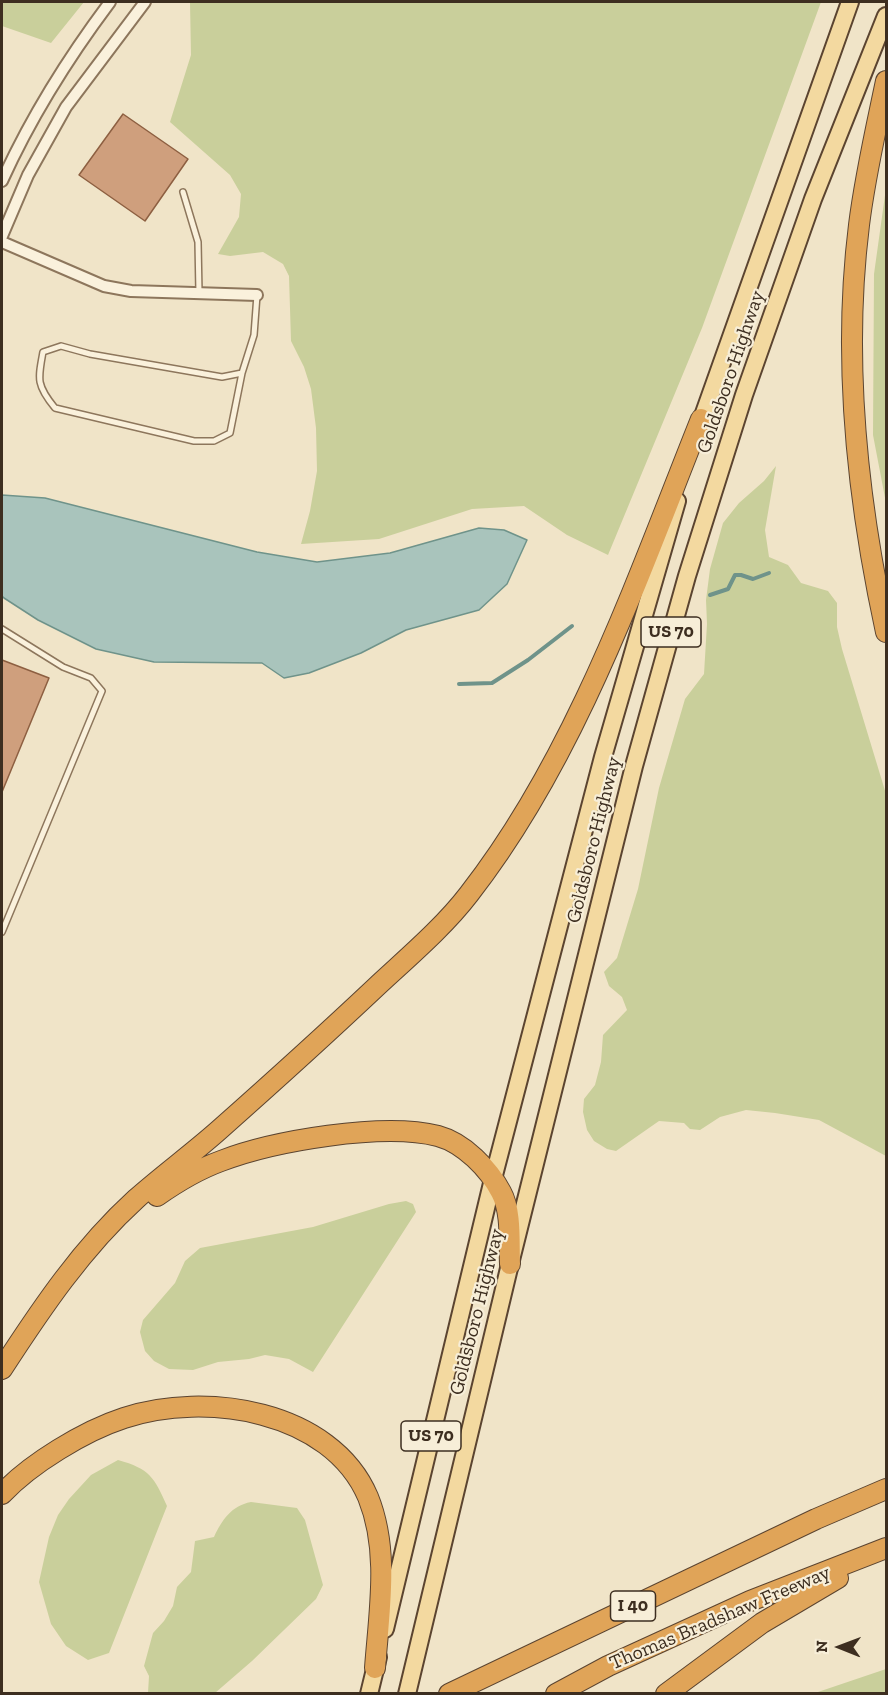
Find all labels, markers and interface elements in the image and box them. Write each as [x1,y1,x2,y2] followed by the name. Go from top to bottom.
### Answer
[692,287,770,457] street label: Goldsboro Highway
[641,617,701,647] road number: US 70
[562,754,626,926] street label: Goldsboro Highway
[445,1226,509,1398] street label: Goldsboro Highway
[401,1421,461,1451] road number: US 70
[606,1561,834,1675] street label: Thomas Bradshaw Freeway
[610,1591,656,1621] road number: I 40
[810,1617,870,1677] north arrow
[812,1640,831,1653] text: N

